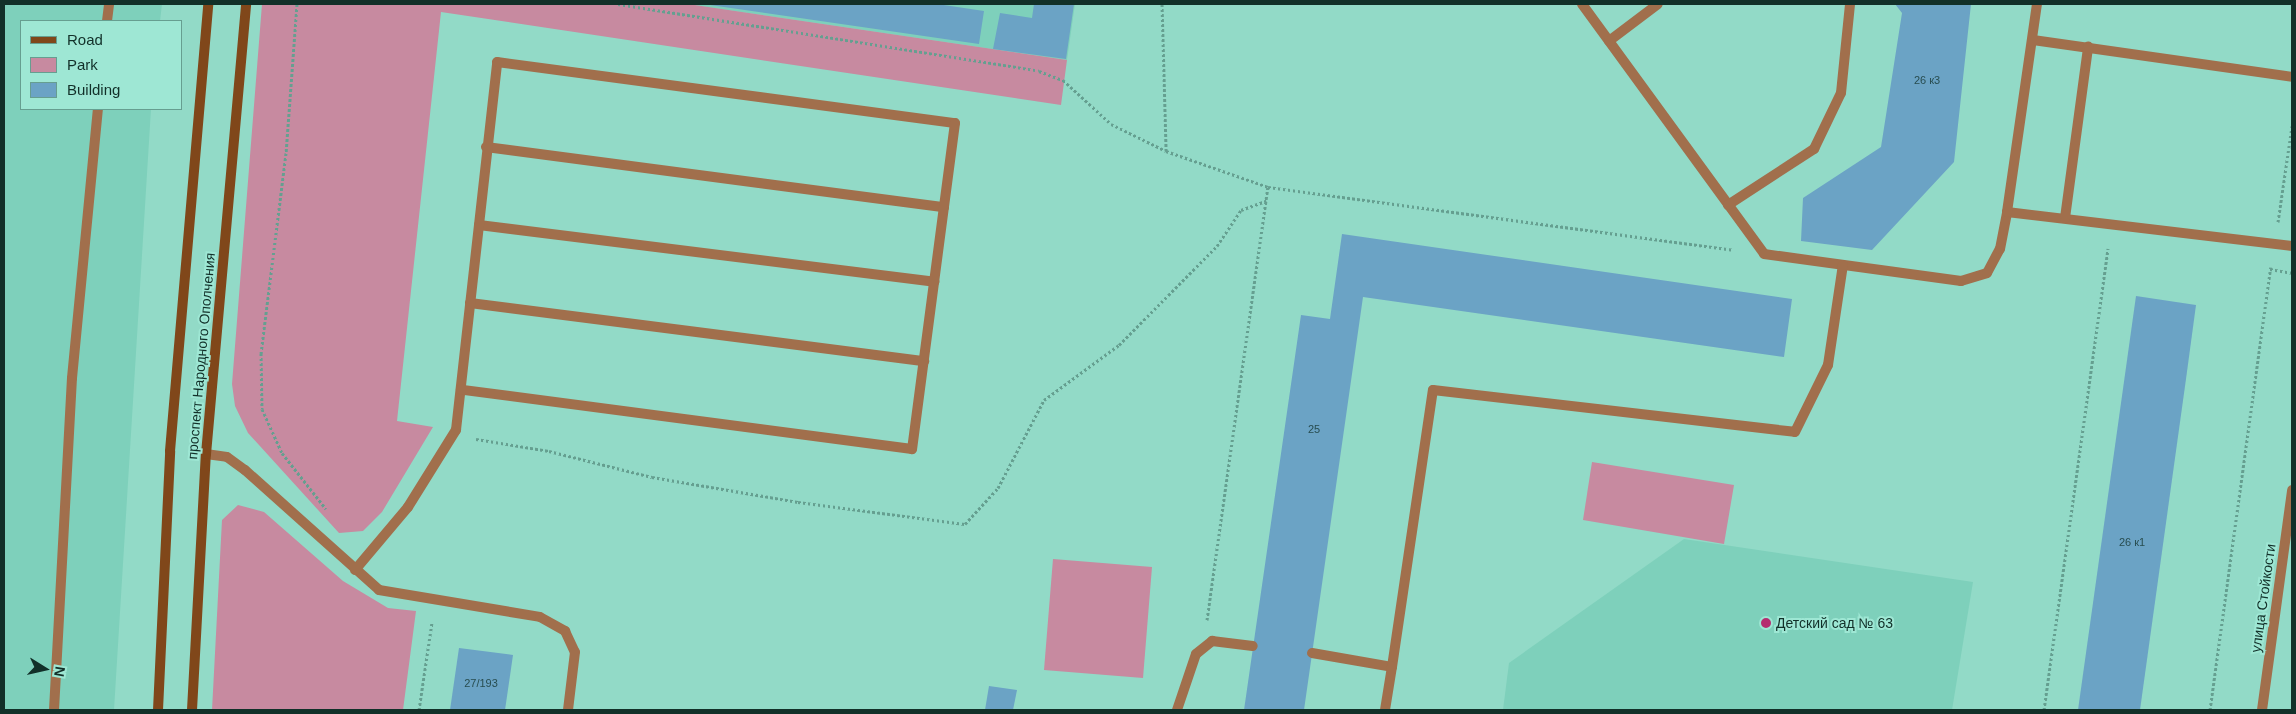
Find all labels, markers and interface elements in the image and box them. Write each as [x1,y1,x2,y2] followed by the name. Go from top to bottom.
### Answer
[20,20,182,110] legend
[67,31,103,48] text: Road
[67,56,98,73] text: Park
[1914,73,1940,87] house number: 26 к3
[67,81,120,98] text: Building
[184,252,218,460] street label: проспект Народного Ополчения
[1308,422,1320,436] house number: 25
[2119,535,2145,549] house number: 26 к1
[2247,543,2279,653] street label: улица Стойкости
[1776,615,1893,631] place label: Детский сад № 63
[1760,617,1772,629] marker: Детский сад № 63
[20,644,70,694] north arrow
[51,665,69,678] text: N
[464,676,498,690] house number: 27/193

